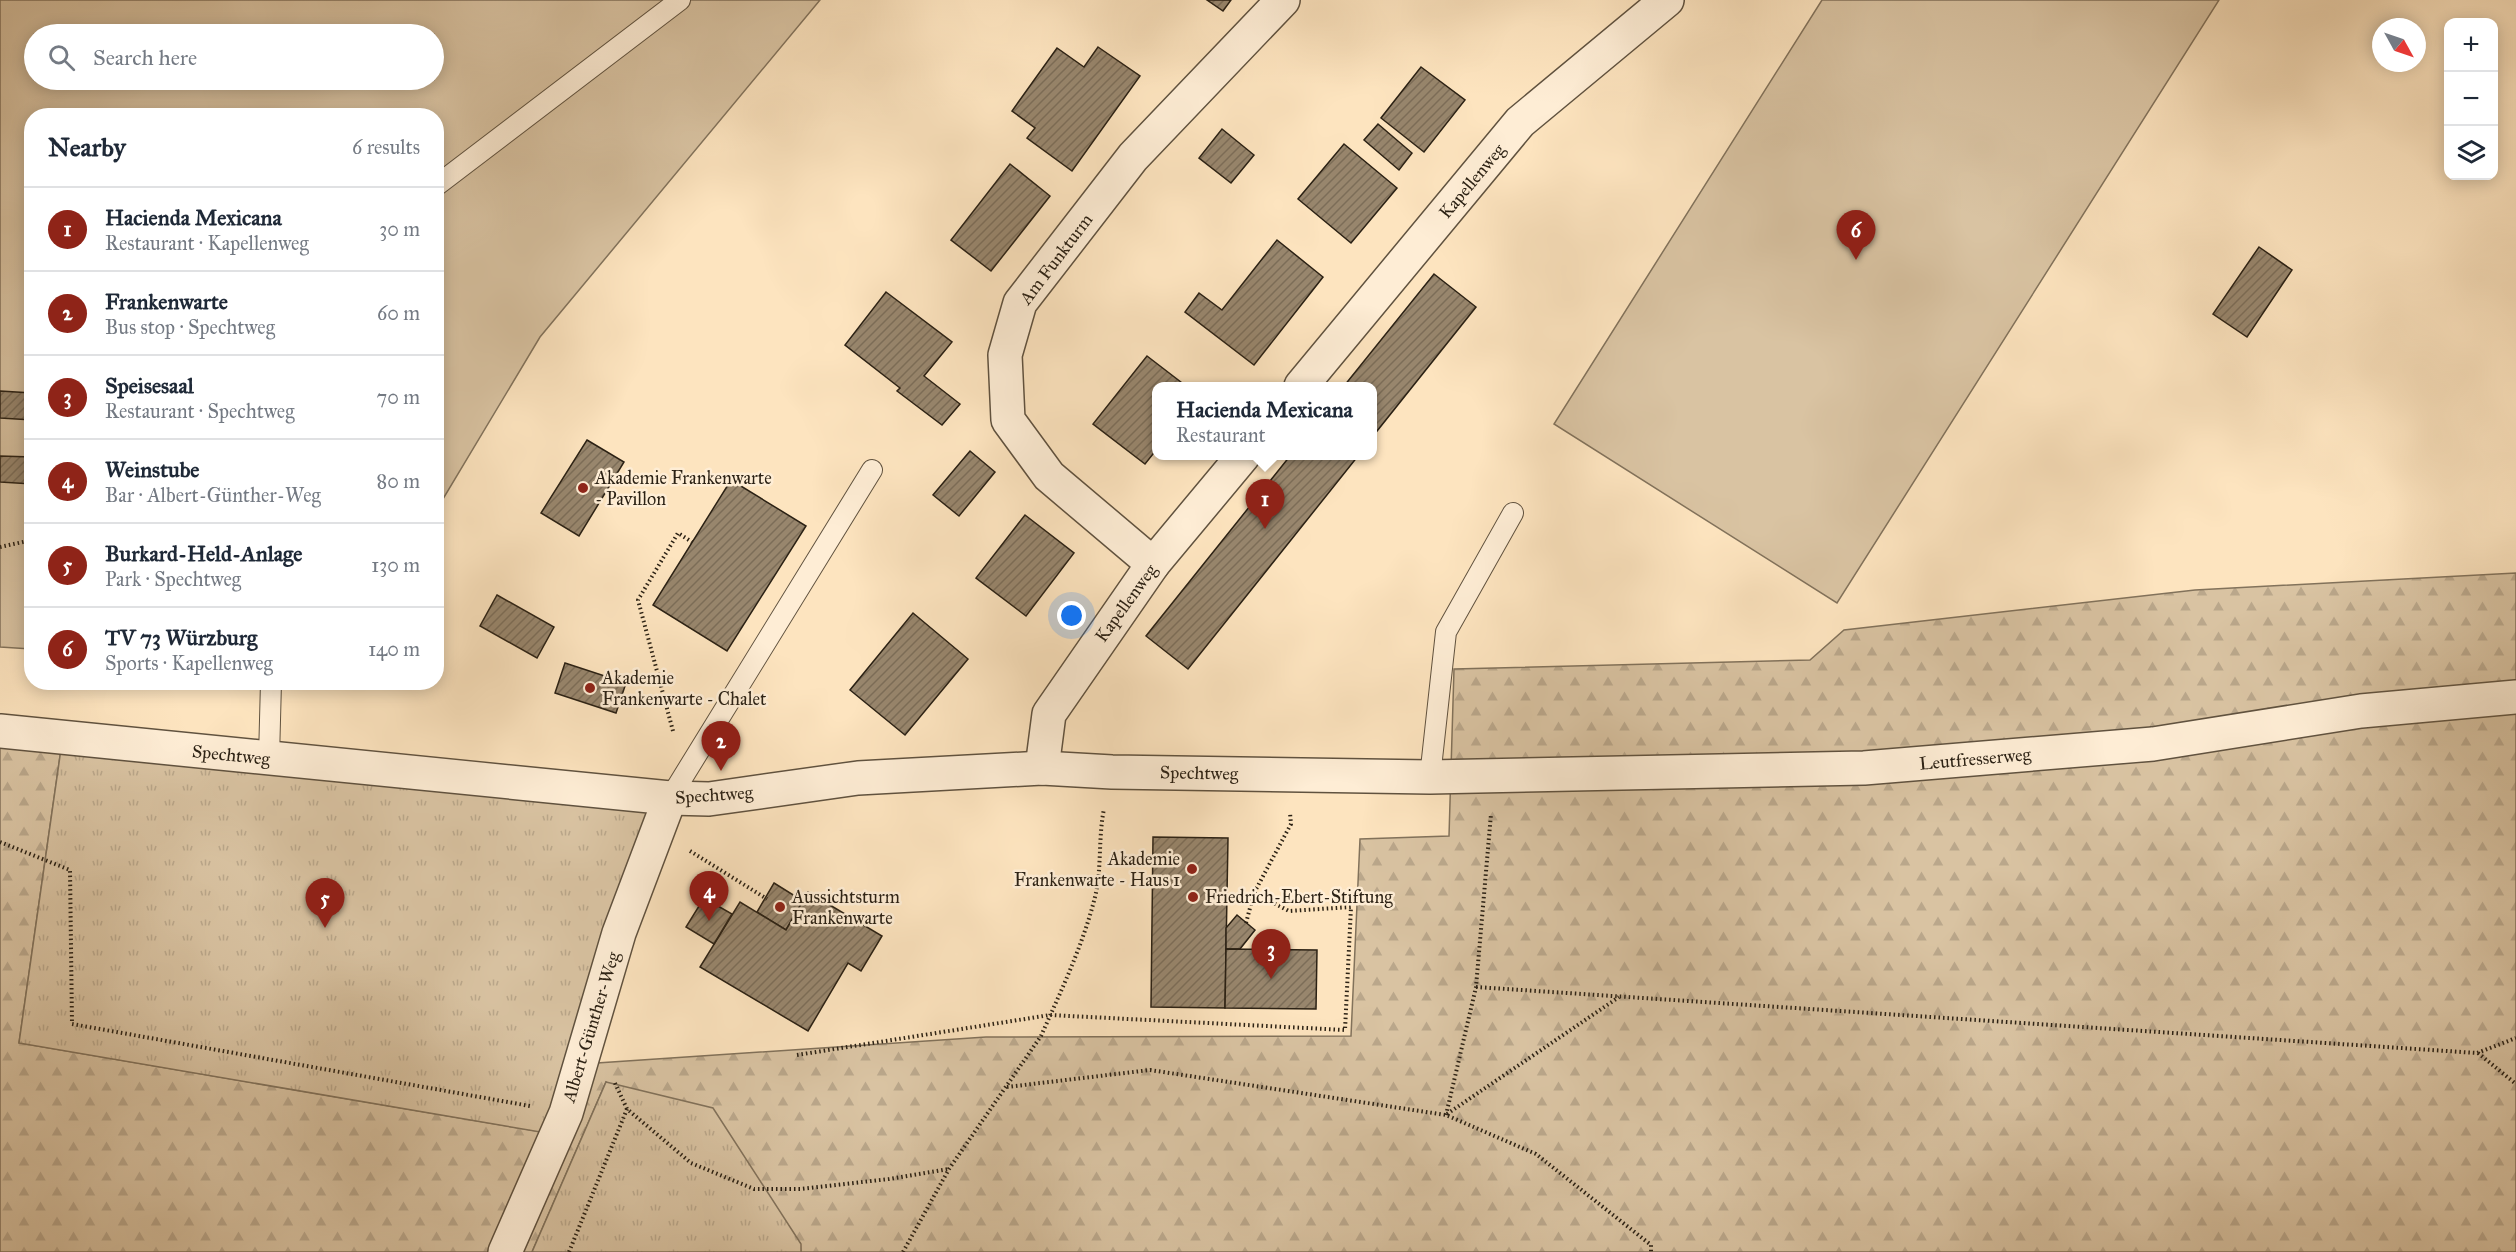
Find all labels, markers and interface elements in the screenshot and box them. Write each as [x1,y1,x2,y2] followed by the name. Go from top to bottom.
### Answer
[2372,18,2426,72] north arrow
[2444,18,2498,180] map controls
[2444,18,2498,72] button: +
[24,24,444,90] search box
[45,41,78,74] icon: search
[93,44,197,71] text: Search here
[2444,72,2498,126] button: −
[2444,126,2498,180] button: layers
[48,131,126,163] text: Nearby
[352,135,420,159] text: 6 results
[1434,139,1511,224] street label: Kapellenweg
[105,204,282,231] text: Hacienda Mexicana
[1014,209,1097,310] street label: Am Funkturm
[1836,210,1876,260] pin: 6
[64,217,71,241] text: 1
[379,217,420,241] text: 30 m
[105,231,309,255] text: Restaurant · Kapellenweg
[105,288,228,315] text: Frankenwarte
[63,301,72,325] text: 2
[377,301,420,325] text: 60 m
[105,315,275,339] text: Bus stop · Spechtweg
[105,372,194,399] text: Speisesaal
[1152,382,1377,460] popup
[64,385,72,409] text: 3
[377,385,420,409] text: 70 m
[1176,396,1353,423] text: Hacienda Mexicana
[105,399,294,423] text: Restaurant · Spechtweg
[1176,423,1266,447] text: Restaurant
[105,456,199,483] text: Weinstube
[594,467,772,510] place label: Akademie Frankenwarte - Pavillon
[62,469,73,493] text: 4
[377,469,420,493] text: 80 m
[1246,480,1284,529] pin: 1
[576,481,590,495] marker: Akademie Frankenwarte - Pavillon
[105,483,321,507] text: Bar · Albert-Günther-Weg
[105,540,302,567] text: Burkard-Held-Anlage
[63,553,72,577] text: 5
[371,553,420,577] text: 130 m
[1090,559,1163,647] street label: Kapellenweg
[105,567,241,591] text: Park · Spechtweg
[1057,601,1086,630] your location
[105,624,257,651] text: TV 73 Würzburg
[62,637,73,661] text: 6
[368,637,420,661] text: 140 m
[105,651,273,675] text: Sports · Kapellenweg
[601,667,767,710] place label: Akademie Frankenwarte - Chalet
[583,681,597,695] marker: Akademie Frankenwarte - Chalet
[702,722,740,771] pin: 2
[191,740,272,771] street label: Spechtweg
[1918,743,2032,776] street label: Leutfresserweg
[1160,761,1239,786] street label: Spechtweg
[674,781,754,810] street label: Spechtweg
[1014,848,1180,891] place label: Akademie Frankenwarte - Haus 1
[1185,862,1199,876] marker: Akademie Frankenwarte - Haus 1
[690,872,728,921] pin: 4
[306,878,344,928] pin: 5
[791,886,900,929] place label: Aussichtsturm Frankenwarte
[1205,886,1393,909] place label: Friedrich-Ebert-Stiftung
[1186,890,1200,904] marker: Friedrich-Ebert-Stiftung
[773,900,787,914] marker: Aussichtsturm Frankenwarte
[1252,930,1290,979] pin: 3
[557,948,626,1106] street label: Albert-Günther-Weg

